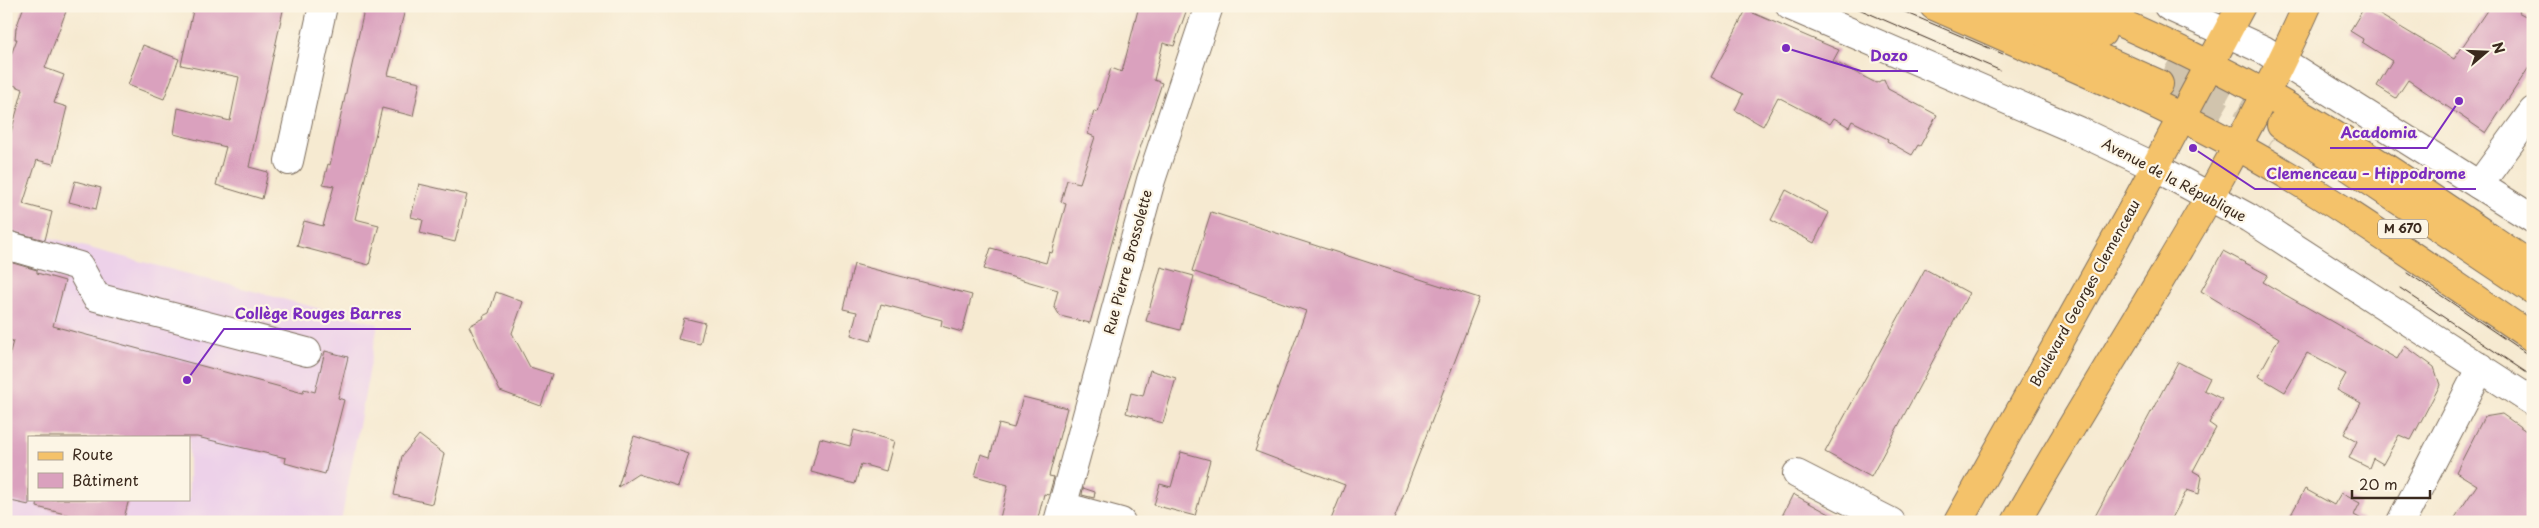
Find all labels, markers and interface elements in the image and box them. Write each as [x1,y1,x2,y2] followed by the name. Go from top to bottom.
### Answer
[2462,28,2512,78] north arrow
[2487,39,2510,56] text: N
[1861,41,1918,71] callout: Dozo
[1870,43,1908,66] text: Dozo
[2330,118,2427,148] callout: Acadomia
[2339,120,2418,143] text: Acadomia
[2098,133,2250,227] street label: Avenue de la République
[2255,159,2476,189] callout: Clemenceau – Hippodrome
[2266,161,2466,184] text: Clemenceau – Hippodrome
[1098,187,1157,336] street label: Rue Pierre Brossolette
[2024,195,2145,390] street label: Boulevard Georges Clemenceau
[2378,220,2428,238] road number: M 670
[224,299,411,329] callout: Collège Rouges Barres
[235,301,401,324] text: Collège Rouges Barres
[28,436,190,500] legend
[72,442,113,465] text: Route
[72,468,139,491] text: Bâtiment
[2352,468,2429,500] scale bar
[2359,472,2398,495] text: 20 m

